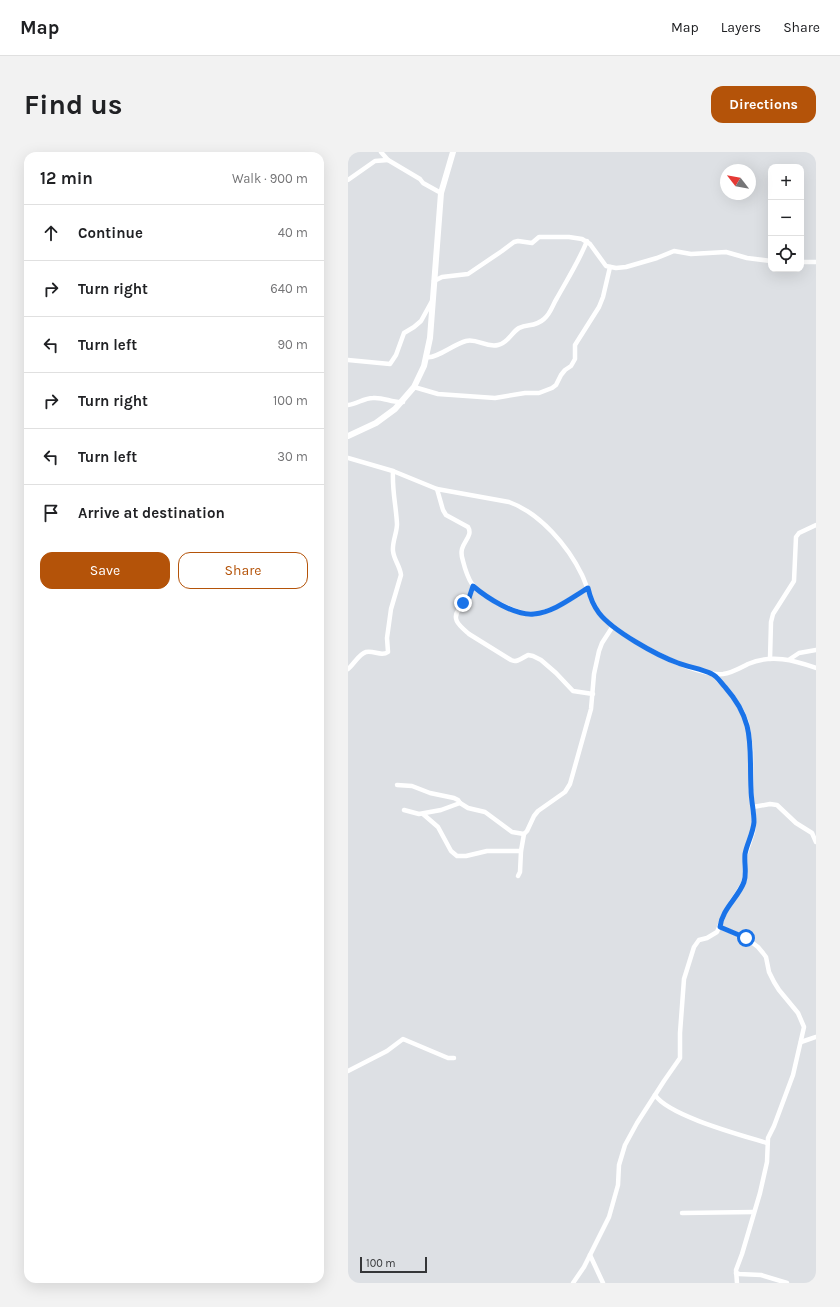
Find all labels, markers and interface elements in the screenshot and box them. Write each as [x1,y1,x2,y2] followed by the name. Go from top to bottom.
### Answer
[20,17,59,39] text: Map
[671,19,699,36] text: Map
[721,19,761,36] text: Layers
[783,19,820,36] text: Share
[711,86,816,123] button: Directions
[24,88,123,121] text: Find us
[720,164,756,200] north arrow
[768,164,804,272] map controls
[768,164,804,200] button: +
[40,168,93,188] text: 12 min
[232,171,308,186] text: Walk · 900 m
[768,200,804,236] button: −
[40,222,62,244] icon: ahead
[78,224,143,242] text: Continue
[278,225,308,240] text: 40 m
[768,236,804,272] button: locate
[40,278,62,300] icon: right
[78,280,148,298] text: Turn right
[270,281,308,296] text: 640 m
[40,334,62,356] icon: left
[78,336,137,354] text: Turn left
[277,337,308,352] text: 90 m
[40,390,62,412] icon: right
[78,392,148,410] text: Turn right
[273,393,308,408] text: 100 m
[40,446,62,468] icon: left
[78,448,137,466] text: Turn left
[277,449,308,464] text: 30 m
[40,502,62,524] icon: arrive
[78,504,225,522] text: Arrive at destination
[40,552,170,589] button: Save
[178,552,308,589] button: Share
[454,594,472,612] route end
[737,929,755,947] route start
[360,1255,427,1274] scale bar
[366,1257,396,1270] text: 100 m

